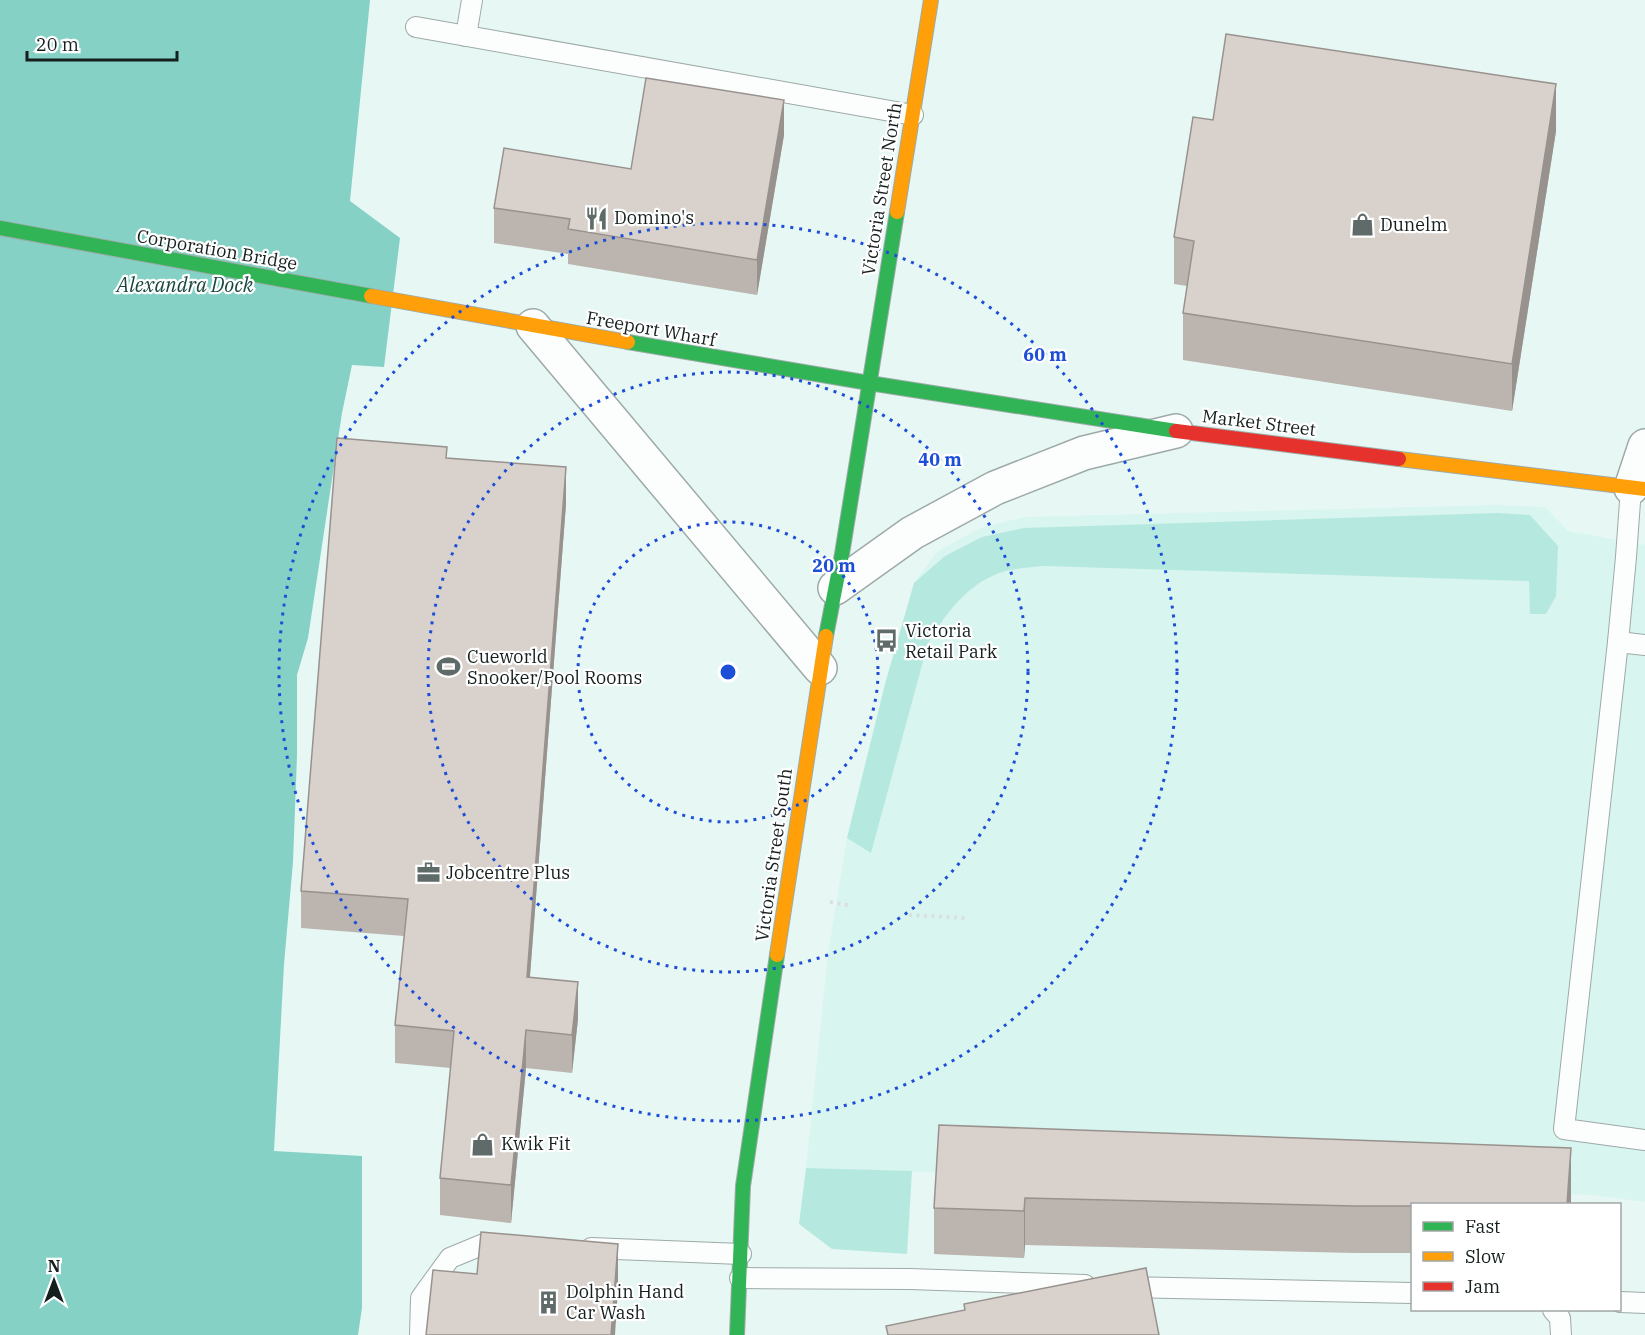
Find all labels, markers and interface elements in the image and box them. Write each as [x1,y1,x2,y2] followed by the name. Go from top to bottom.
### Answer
[27,24,177,62] scale bar
[36,33,79,56] text: 20 m
[856,101,907,277] street label: Victoria Street North
[583,205,609,231] restaurant icon: Domino's
[614,206,694,229] place label: Domino's
[1349,212,1375,238] shop icon: Dunelm
[1380,213,1448,236] place label: Dunelm
[135,224,299,275] street label: Corporation Bridge
[115,271,254,298] water label: Alexandra Dock
[585,306,719,352] street label: Freeport Wharf
[1023,343,1067,366] text: 60 m
[1201,404,1317,441] street label: Market Street
[918,448,962,471] text: 40 m
[812,554,856,577] text: 20 m
[905,619,998,663] place label: Victoria Retail Park
[874,628,900,654] bus stop icon: Victoria Retail Park
[467,645,642,689] place label: Cueworld Snooker/Pool Rooms
[436,654,462,680] sports icon: Cueworld Snooker/Pool Rooms
[718,662,738,682] centre of rings
[750,767,797,943] street label: Victoria Street South
[415,860,441,886] office icon: Jobcentre Plus
[446,861,570,884] place label: Jobcentre Plus
[470,1131,496,1157] shop icon: Kwik Fit
[501,1132,571,1155] place label: Kwik Fit
[1411,1203,1621,1311] legend
[1465,1215,1500,1238] text: Fast
[1465,1245,1505,1268] text: Slow
[24,1251,84,1311] north arrow
[48,1256,60,1276] text: N
[1465,1275,1500,1298] text: Jam
[566,1280,684,1324] place label: Dolphin Hand Car Wash
[535,1289,561,1315] building icon: Dolphin Hand Car Wash

